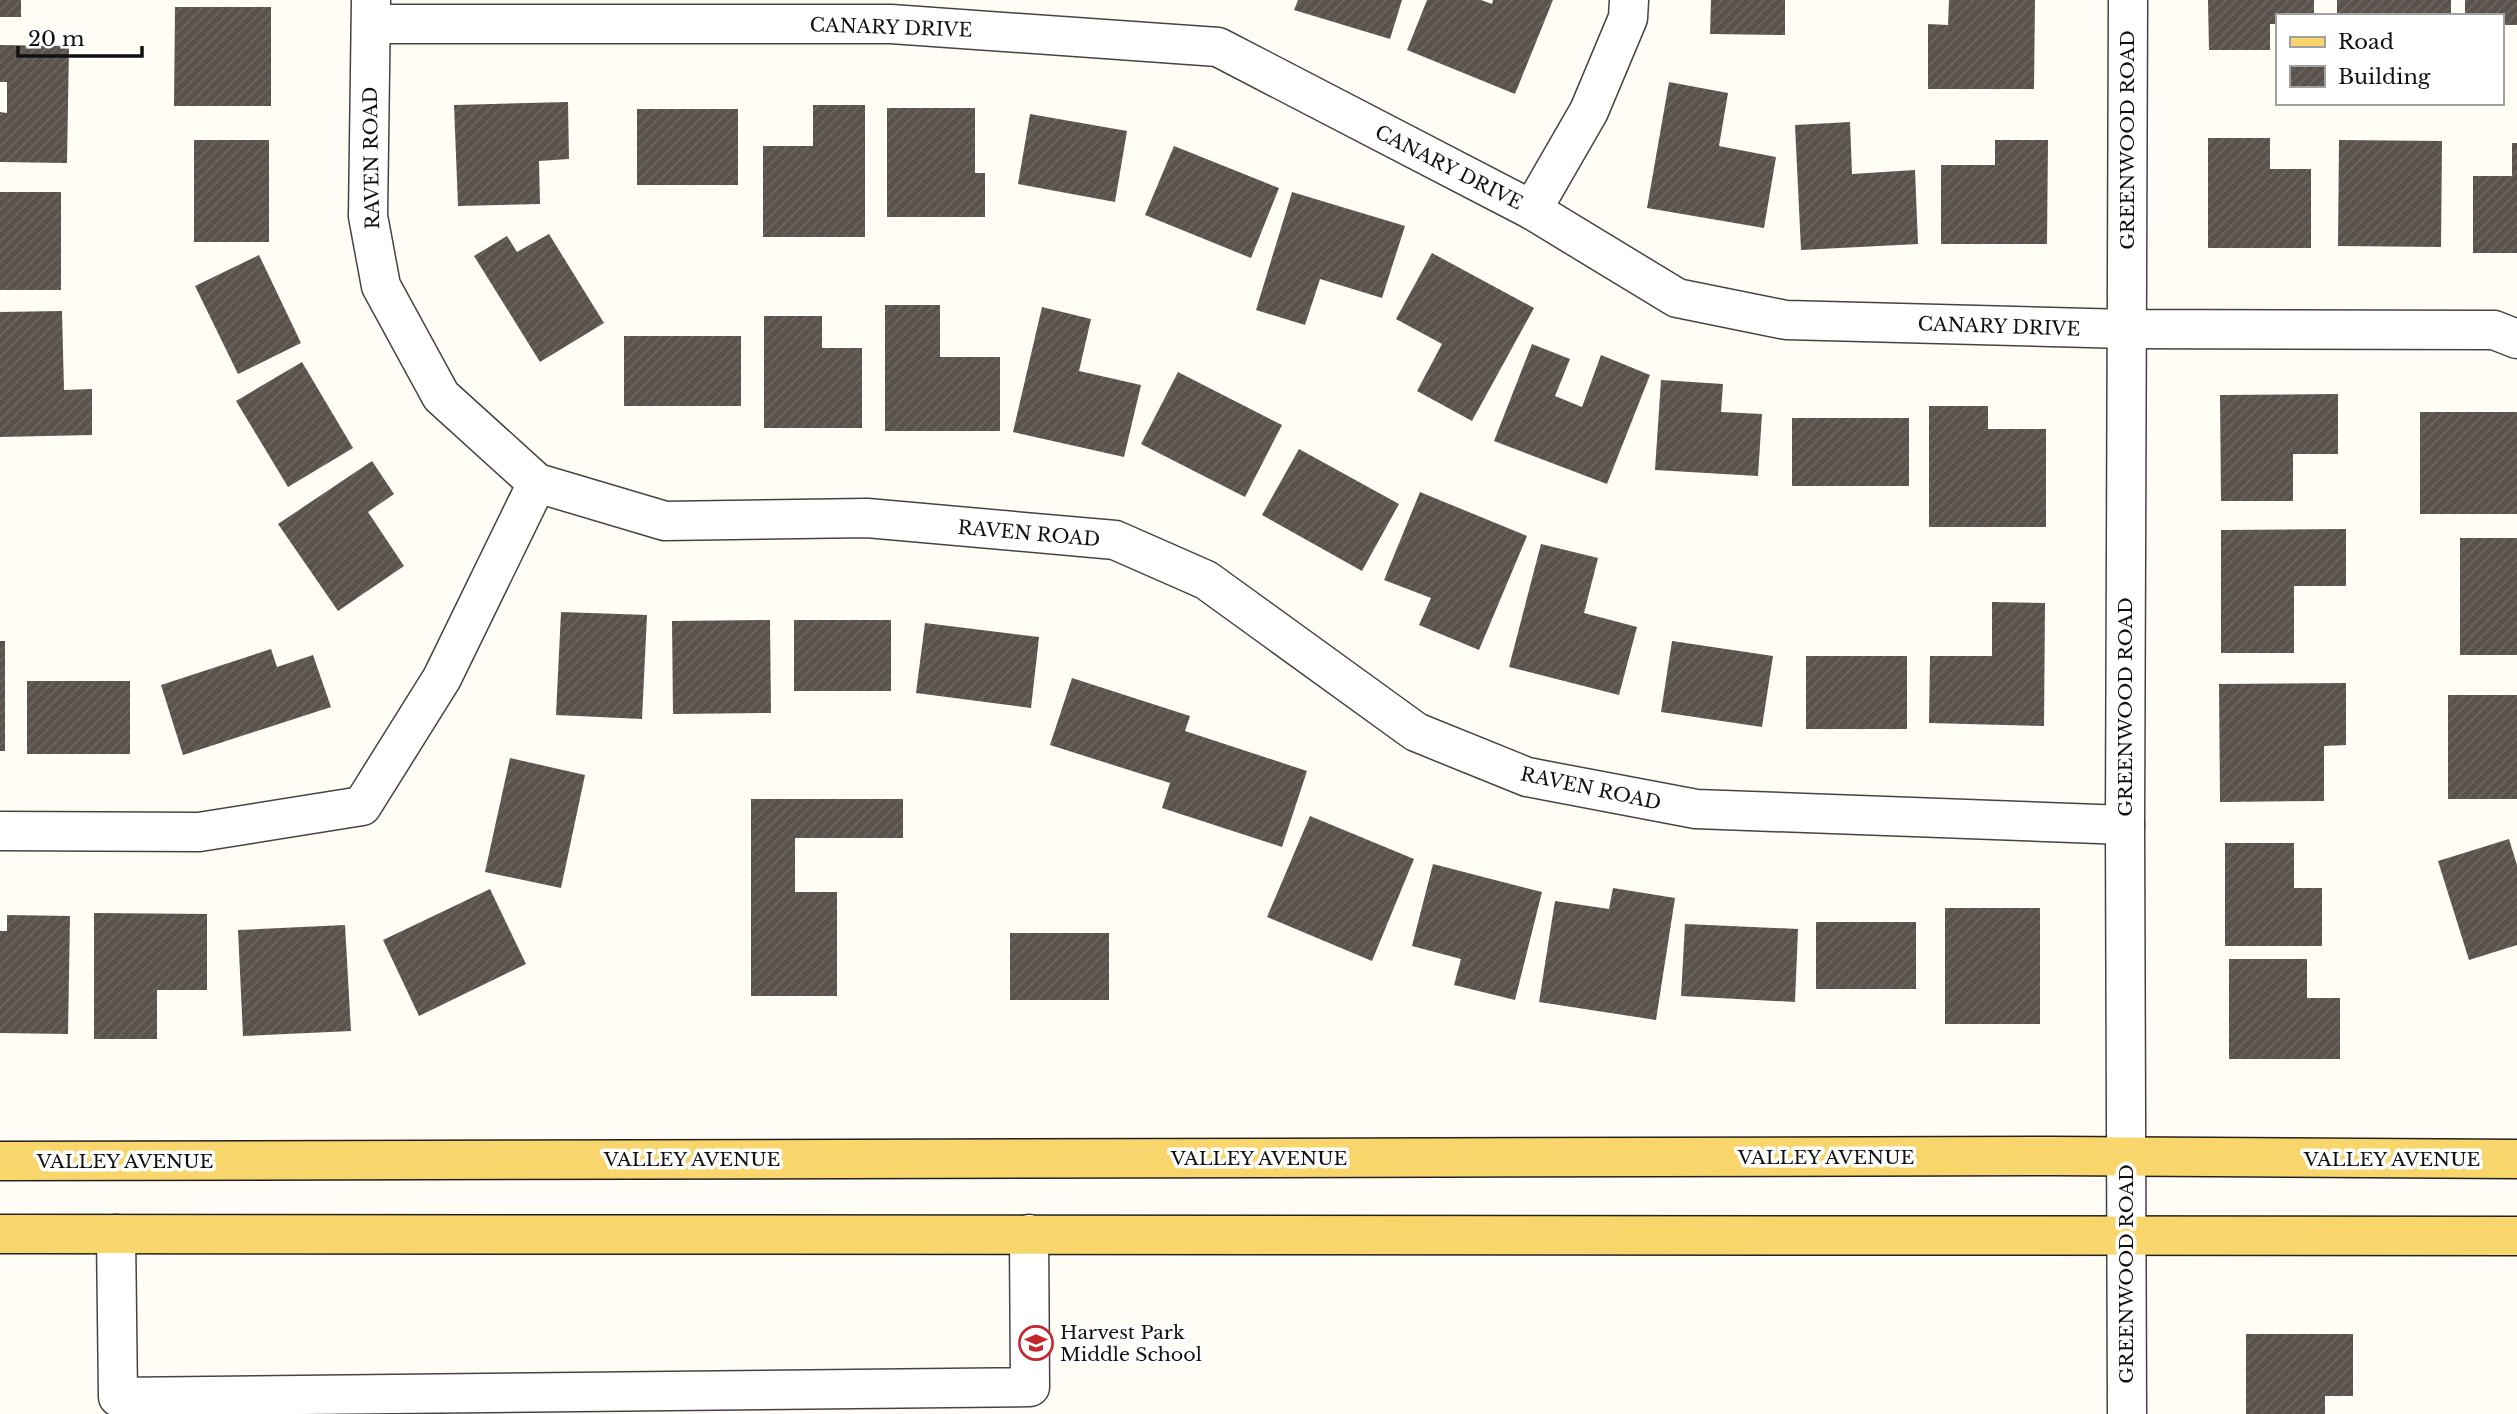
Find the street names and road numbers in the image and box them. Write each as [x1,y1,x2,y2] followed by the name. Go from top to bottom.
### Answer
[809,13,973,42] street label: CANARY DRIVE
[2116,30,2139,250] street label: GREENWOOD ROAD
[359,86,384,230] street label: RAVEN ROAD
[1371,120,1526,215] street label: CANARY DRIVE
[1917,312,2081,341] street label: CANARY DRIVE
[957,516,1101,551] street label: RAVEN ROAD
[2114,597,2137,817] street label: GREENWOOD ROAD
[1519,762,1663,815] street label: RAVEN ROAD
[1737,1146,1914,1169] street label: VALLEY AVENUE
[1170,1147,1347,1170] street label: VALLEY AVENUE
[603,1148,780,1171] street label: VALLEY AVENUE
[2303,1148,2480,1171] street label: VALLEY AVENUE
[36,1150,213,1173] street label: VALLEY AVENUE
[2115,1164,2138,1384] street label: GREENWOOD ROAD

